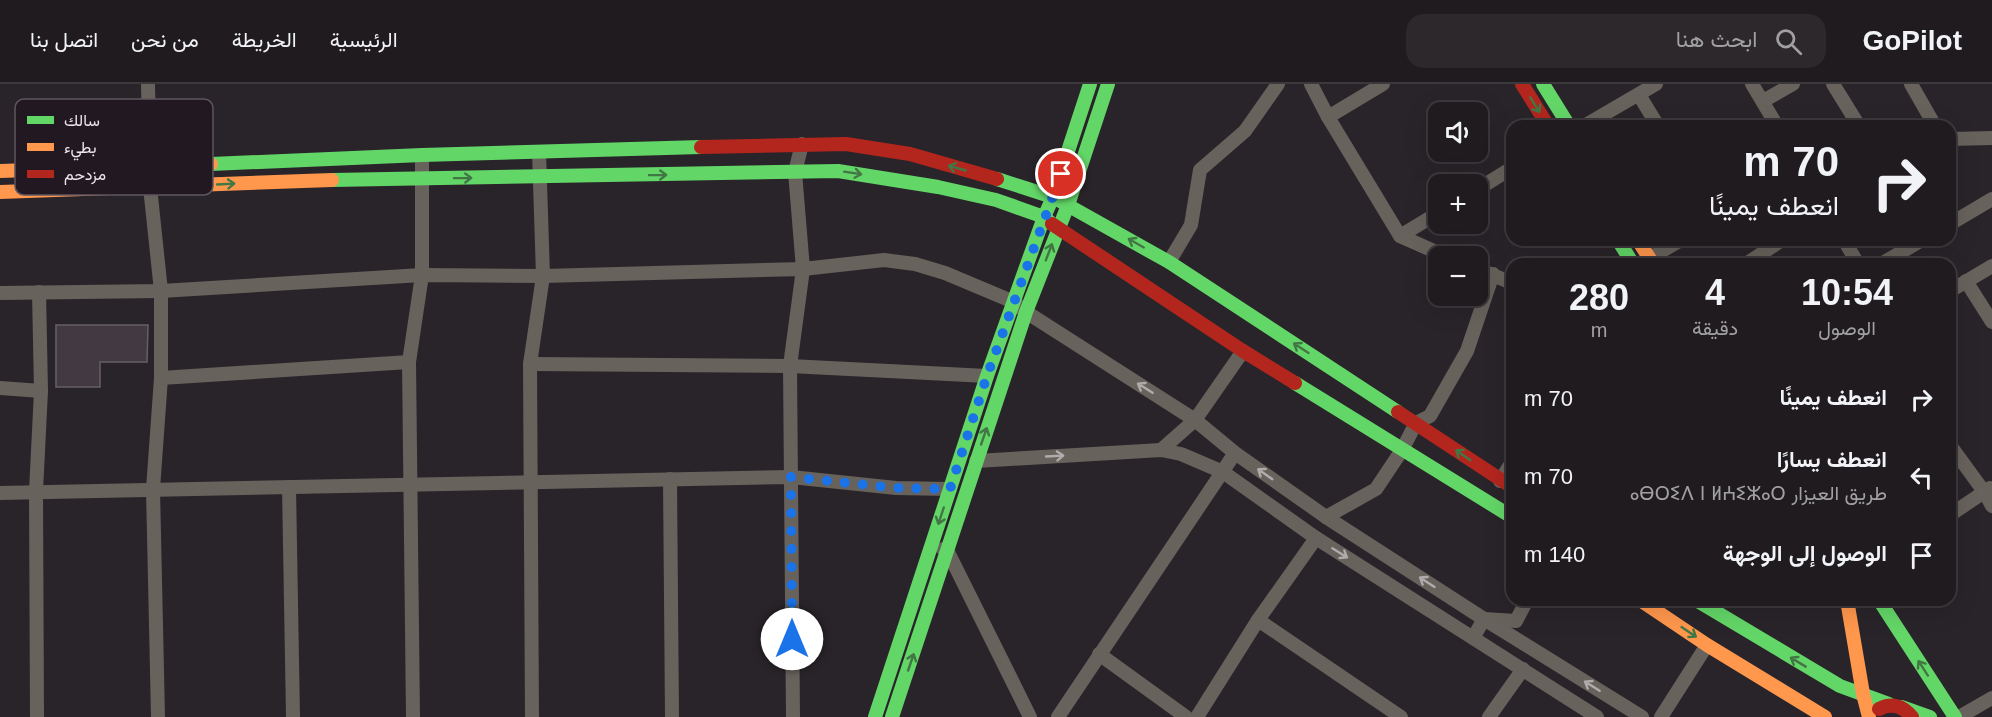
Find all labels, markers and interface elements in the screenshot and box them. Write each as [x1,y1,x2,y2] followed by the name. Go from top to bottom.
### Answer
[1406,14,1826,68] search box
[1772,25,1805,58] icon: search
[1862,25,1962,56] text: GoPilot
[1676,27,1757,52] text: ابحث هنا
[30,28,98,51] text: اتصل بنا
[131,28,199,51] text: من نحن
[232,28,297,51] text: الخريطة
[330,28,398,51] text: الرئيسية
[1530,96,1542,113] one-way arrow
[15,99,213,195] legend
[1428,102,1488,306] map controls
[1428,102,1488,162] button: sound
[64,112,100,129] text: سالك
[1743,138,1839,185] text: 70 m
[64,139,96,161] text: بطيء
[1860,144,1938,222] icon: right
[1035,148,1086,199] pin
[1044,157,1077,190] icon: arrive
[948,161,967,173] one-way arrow
[64,166,106,185] text: مزدحم
[843,168,862,179] one-way arrow
[648,169,668,180] one-way arrow
[453,172,473,184] one-way arrow
[1428,174,1488,234] button: +
[216,178,236,189] one-way arrow
[1709,191,1839,221] text: انعطف يمينًا
[1128,237,1145,249] one-way arrow
[1044,244,1055,262] one-way arrow
[1428,246,1488,306] button: −
[1705,272,1725,313] text: 4
[1801,272,1893,313] text: 10:54
[1569,277,1629,318] text: 280
[1692,317,1738,339] text: دقيقة
[1818,317,1876,339] text: الوصول
[1591,319,1607,341] text: m
[1292,341,1309,354] one-way arrow
[1137,382,1154,395] one-way arrow
[1905,383,1938,416] icon: right
[1779,385,1887,410] text: انعطف يمينًا
[1524,386,1573,411] text: 70 m
[979,427,990,446] one-way arrow
[1777,447,1887,472] text: انعطف يسارًا
[1456,449,1472,461] one-way arrow
[1045,451,1065,462] one-way arrow
[1905,461,1938,494] icon: left
[1524,464,1573,489] text: 70 m
[1258,468,1274,480] one-way arrow
[1630,482,1887,504] text: طريق العيزار ⴰⴱⵔⵉⴷ ⵏ ⵍⵄⵉⵣⴰⵔ
[935,506,946,525] one-way arrow
[1905,539,1938,572] icon: arrive
[1723,541,1887,566] text: الوصول إلى الوجهة
[1524,542,1585,567] text: 140 m
[1331,548,1348,560] one-way arrow
[1419,576,1436,589] one-way arrow
[760,607,824,671] position arrow
[1680,627,1697,639] one-way arrow
[906,653,917,672] one-way arrow
[1790,656,1807,668] one-way arrow
[1916,660,1928,677] one-way arrow
[1584,680,1601,693] one-way arrow

